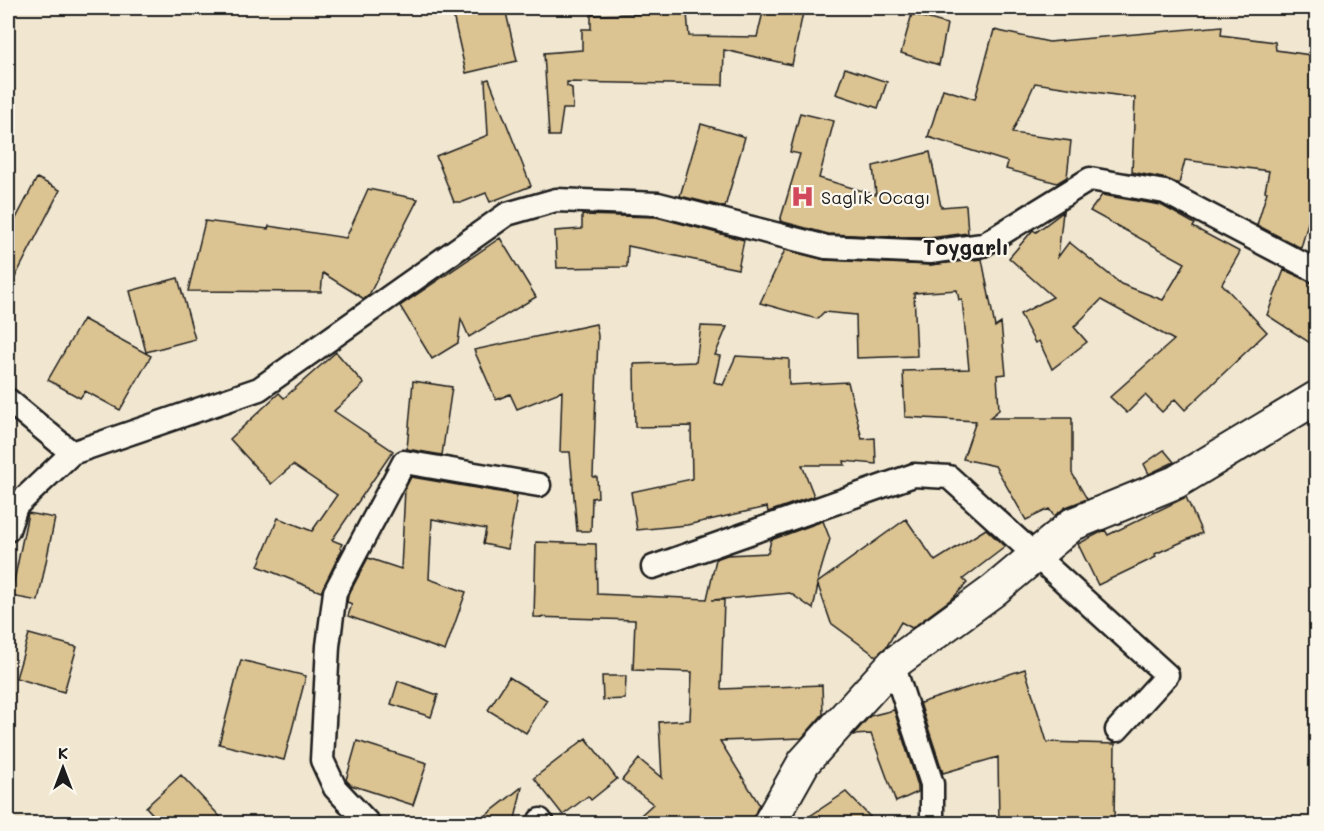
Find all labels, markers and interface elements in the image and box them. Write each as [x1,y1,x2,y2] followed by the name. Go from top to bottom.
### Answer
[790,184,816,210] hospital icon: Saglık Ocagı
[821,185,930,209] place label: Saglık Ocagı
[923,233,1009,261] district label: Toygarlı
[33,738,93,798] north arrow
[58,742,68,763] text: K

